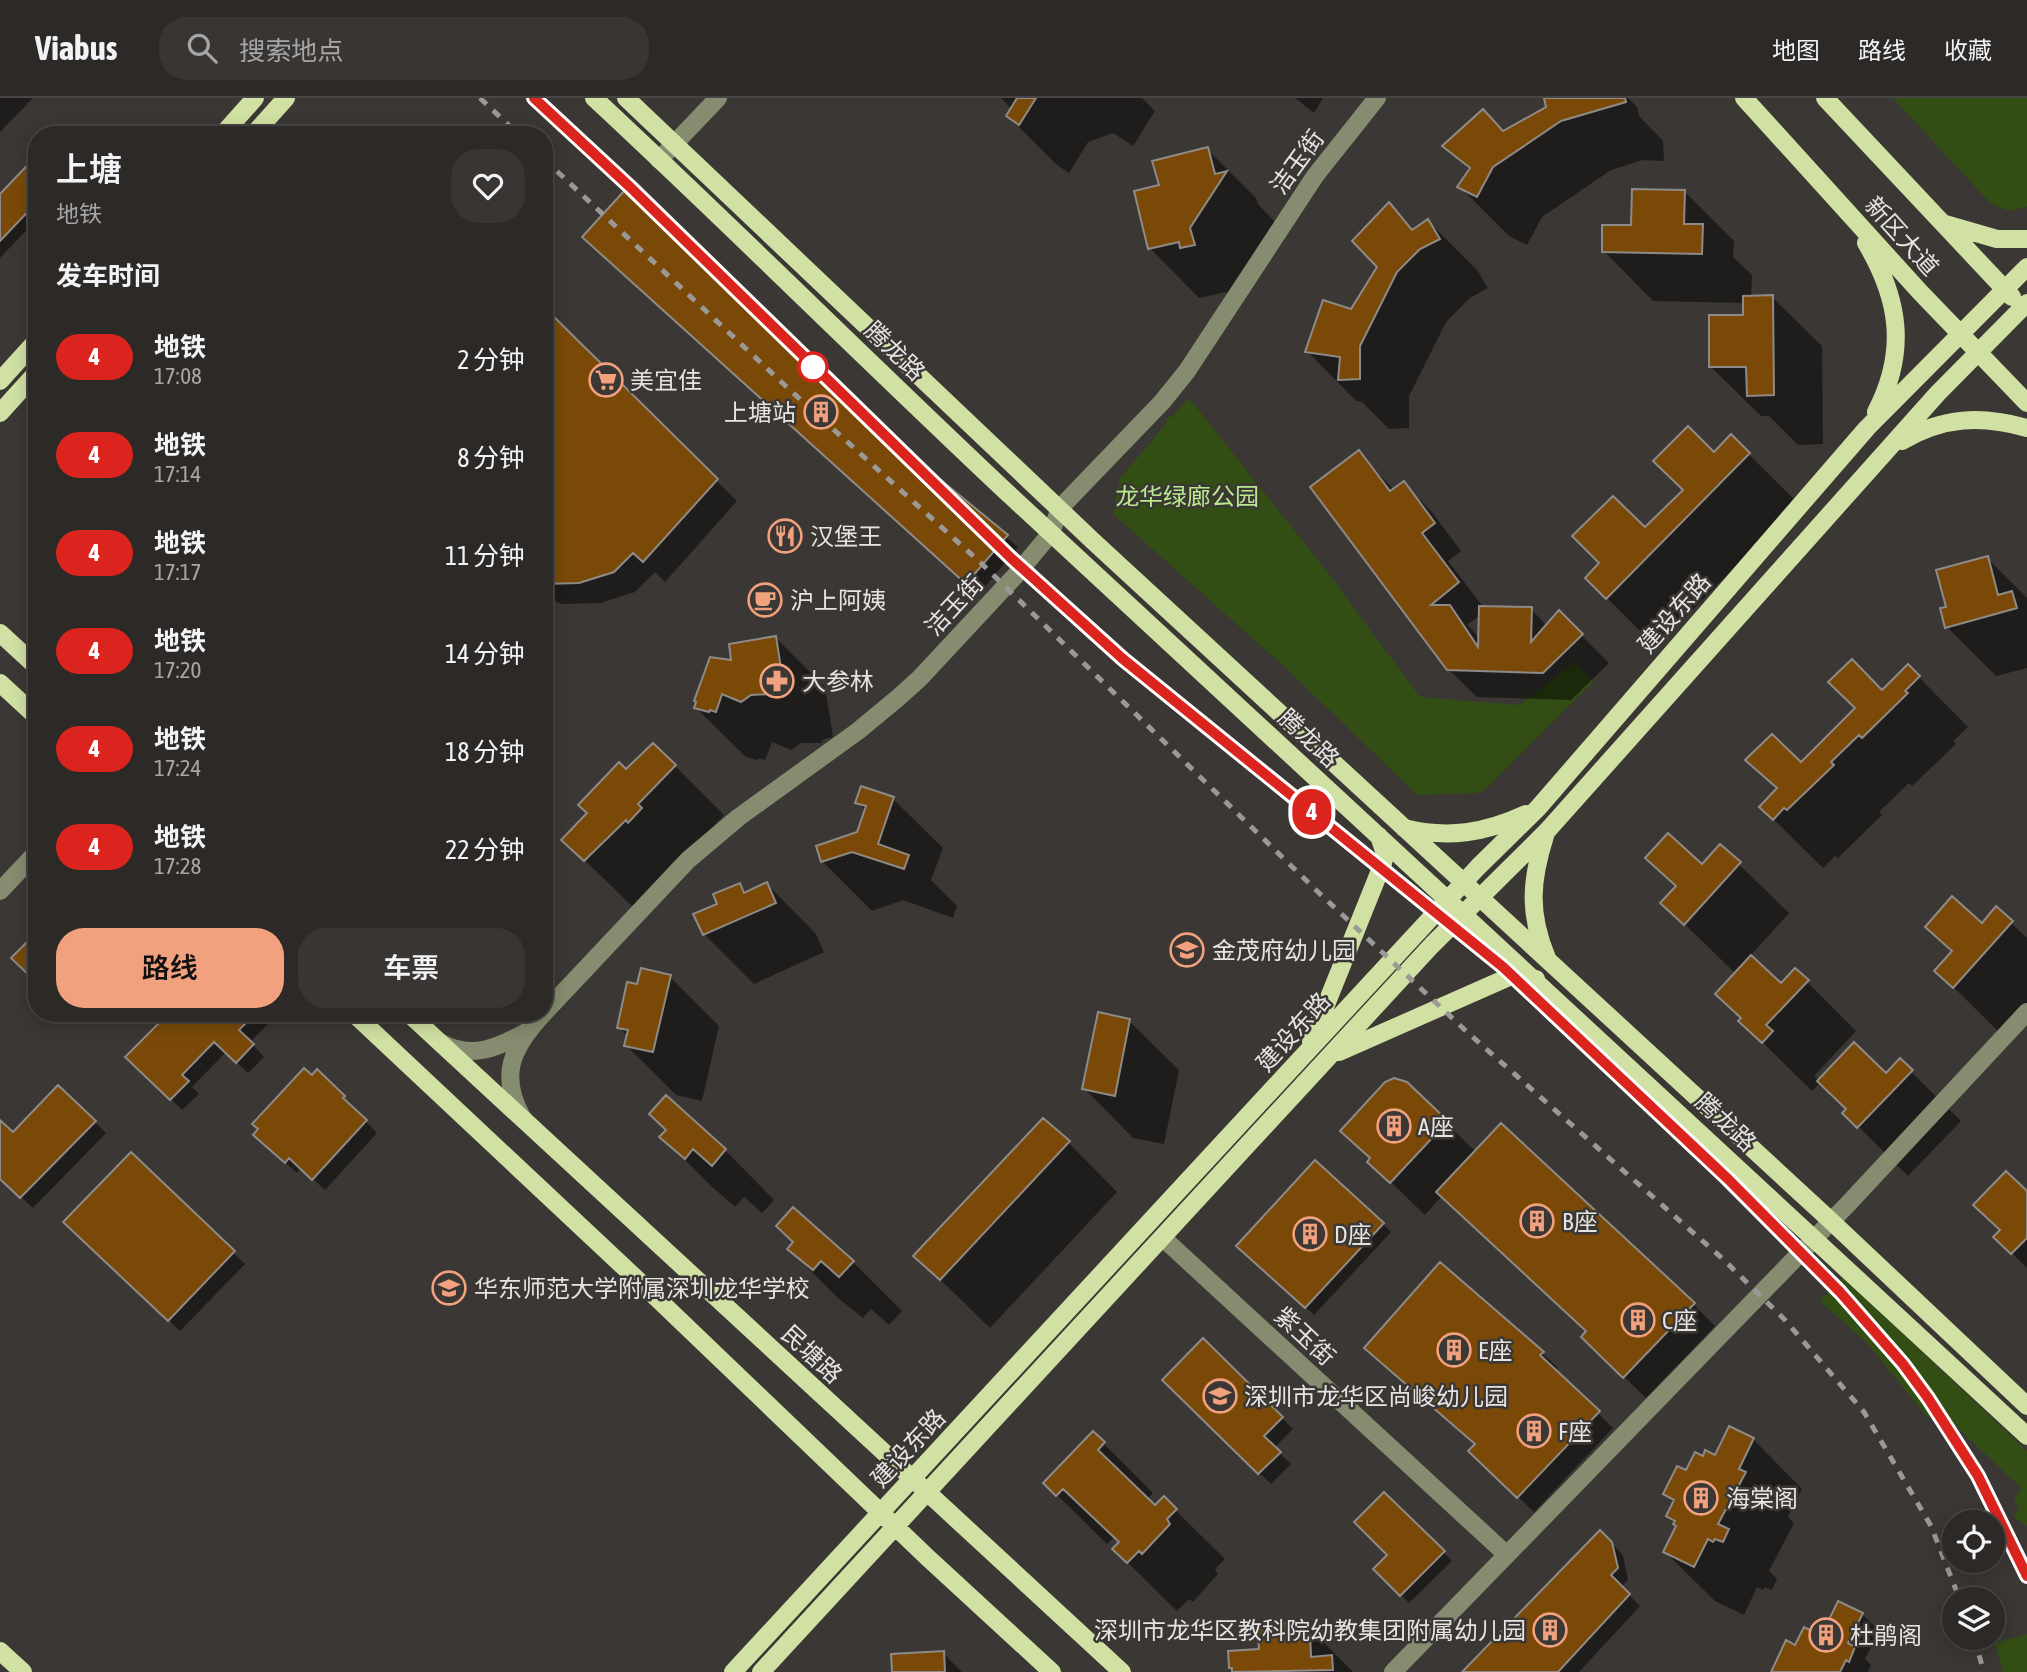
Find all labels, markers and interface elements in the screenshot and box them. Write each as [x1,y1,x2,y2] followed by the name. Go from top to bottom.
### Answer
[159,17,649,80] search box
[35,29,117,67] text: Viabus
[183,29,221,67] icon: search
[239,36,343,66] text: 搜索地点
[1772,37,1820,64] text: 地图
[1858,37,1906,64] text: 路线
[1944,37,1992,64] text: 收藏
[1265,125,1329,199] street label: 洁玉街
[451,149,525,223] button: heart
[56,150,122,188] text: 上塘
[1860,191,1944,281] street label: 新区大道
[56,201,102,227] text: 地铁
[56,261,160,291] text: 发车时间
[860,316,930,386] street label: 腾龙路
[154,332,206,362] text: 地铁
[89,343,100,370] text: 4
[457,345,525,375] text: 2 分钟
[798,352,828,382] unlabelled marker
[587,361,625,399] supermarket icon: 美宜佳
[154,363,202,389] text: 17:08
[630,367,702,394] place label: 美宜佳
[802,393,840,431] building icon: 上塘站
[724,399,796,426] place label: 上塘站
[154,430,206,460] text: 地铁
[89,441,100,468] text: 4
[457,443,525,473] text: 8 分钟
[154,461,201,487] text: 17:14
[1115,483,1259,510] park label: 龙华绿廊公园
[766,517,804,555] restaurant icon: 汉堡王
[810,523,882,550] place label: 汉堡王
[154,528,206,558] text: 地铁
[89,539,100,566] text: 4
[445,541,525,571] text: 11 分钟
[154,559,201,585] text: 17:17
[1632,568,1716,658] street label: 建设东路
[920,569,988,641] street label: 洁玉街
[746,581,784,619] cafe icon: 沪上阿姨
[790,587,886,614] place label: 沪上阿姨
[154,626,206,656] text: 地铁
[89,637,100,664] text: 4
[445,639,525,669] text: 14 分钟
[154,657,201,683] text: 17:20
[758,662,796,700] pharmacy icon: 大参林
[802,668,874,695] place label: 大参林
[1273,704,1345,772] street label: 腾龙路
[154,724,206,754] text: 地铁
[89,735,100,762] text: 4
[445,737,525,767] text: 18 分钟
[154,755,201,781] text: 17:24
[1289,789,1335,835] line badge: 4
[1306,798,1318,825] text: 4
[154,822,206,852] text: 地铁
[89,833,100,860] text: 4
[445,835,525,865] text: 22 分钟
[154,853,201,879] text: 17:28
[56,928,284,1008] button: 路线
[298,928,525,1008] button: 车票
[1168,931,1206,969] school or university icon: 金茂府幼儿园
[1212,937,1356,964] place label: 金茂府幼儿园
[1251,987,1335,1077] street label: 建设东路
[1690,1088,1762,1156] street label: 腾龙路
[1375,1107,1413,1145] building icon: A座
[1418,1113,1454,1140] place label: A座
[1518,1202,1556,1240] building icon: B座
[1562,1208,1597,1235] place label: B座
[1291,1215,1329,1253] building icon: D座
[1334,1221,1371,1248] place label: D座
[430,1269,468,1307] school or university icon: 华东师范大学附属深圳龙华学校
[474,1275,810,1302] place label: 华东师范大学附属深圳龙华学校
[1619,1301,1657,1339] building icon: C座
[1269,1302,1341,1370] street label: 紫玉街
[1662,1307,1697,1334] place label: C座
[776,1320,848,1388] street label: 民塘路
[1435,1331,1473,1369] building icon: E座
[1478,1337,1512,1364] place label: E座
[1201,1377,1239,1415] school or university icon: 深圳市龙华区尚峻幼儿园
[1244,1383,1508,1410] place label: 深圳市龙华区尚峻幼儿园
[865,1404,951,1492] street label: 建设东路
[1515,1412,1553,1450] building icon: F座
[1558,1418,1592,1445] place label: F座
[1682,1479,1720,1517] building icon: 海棠阁
[1726,1485,1798,1512] place label: 海棠阁
[1942,1510,2005,1650] map controls
[1942,1510,2005,1573] button: locate
[1942,1587,2005,1650] button: layers
[1531,1611,1569,1649] building icon: 深圳市龙华区教科院幼教集团附属幼儿园
[1807,1616,1845,1654] building icon: 杜鹃阁
[1094,1617,1526,1644] place label: 深圳市龙华区教科院幼教集团附属幼儿园
[1850,1622,1922,1649] place label: 杜鹃阁

